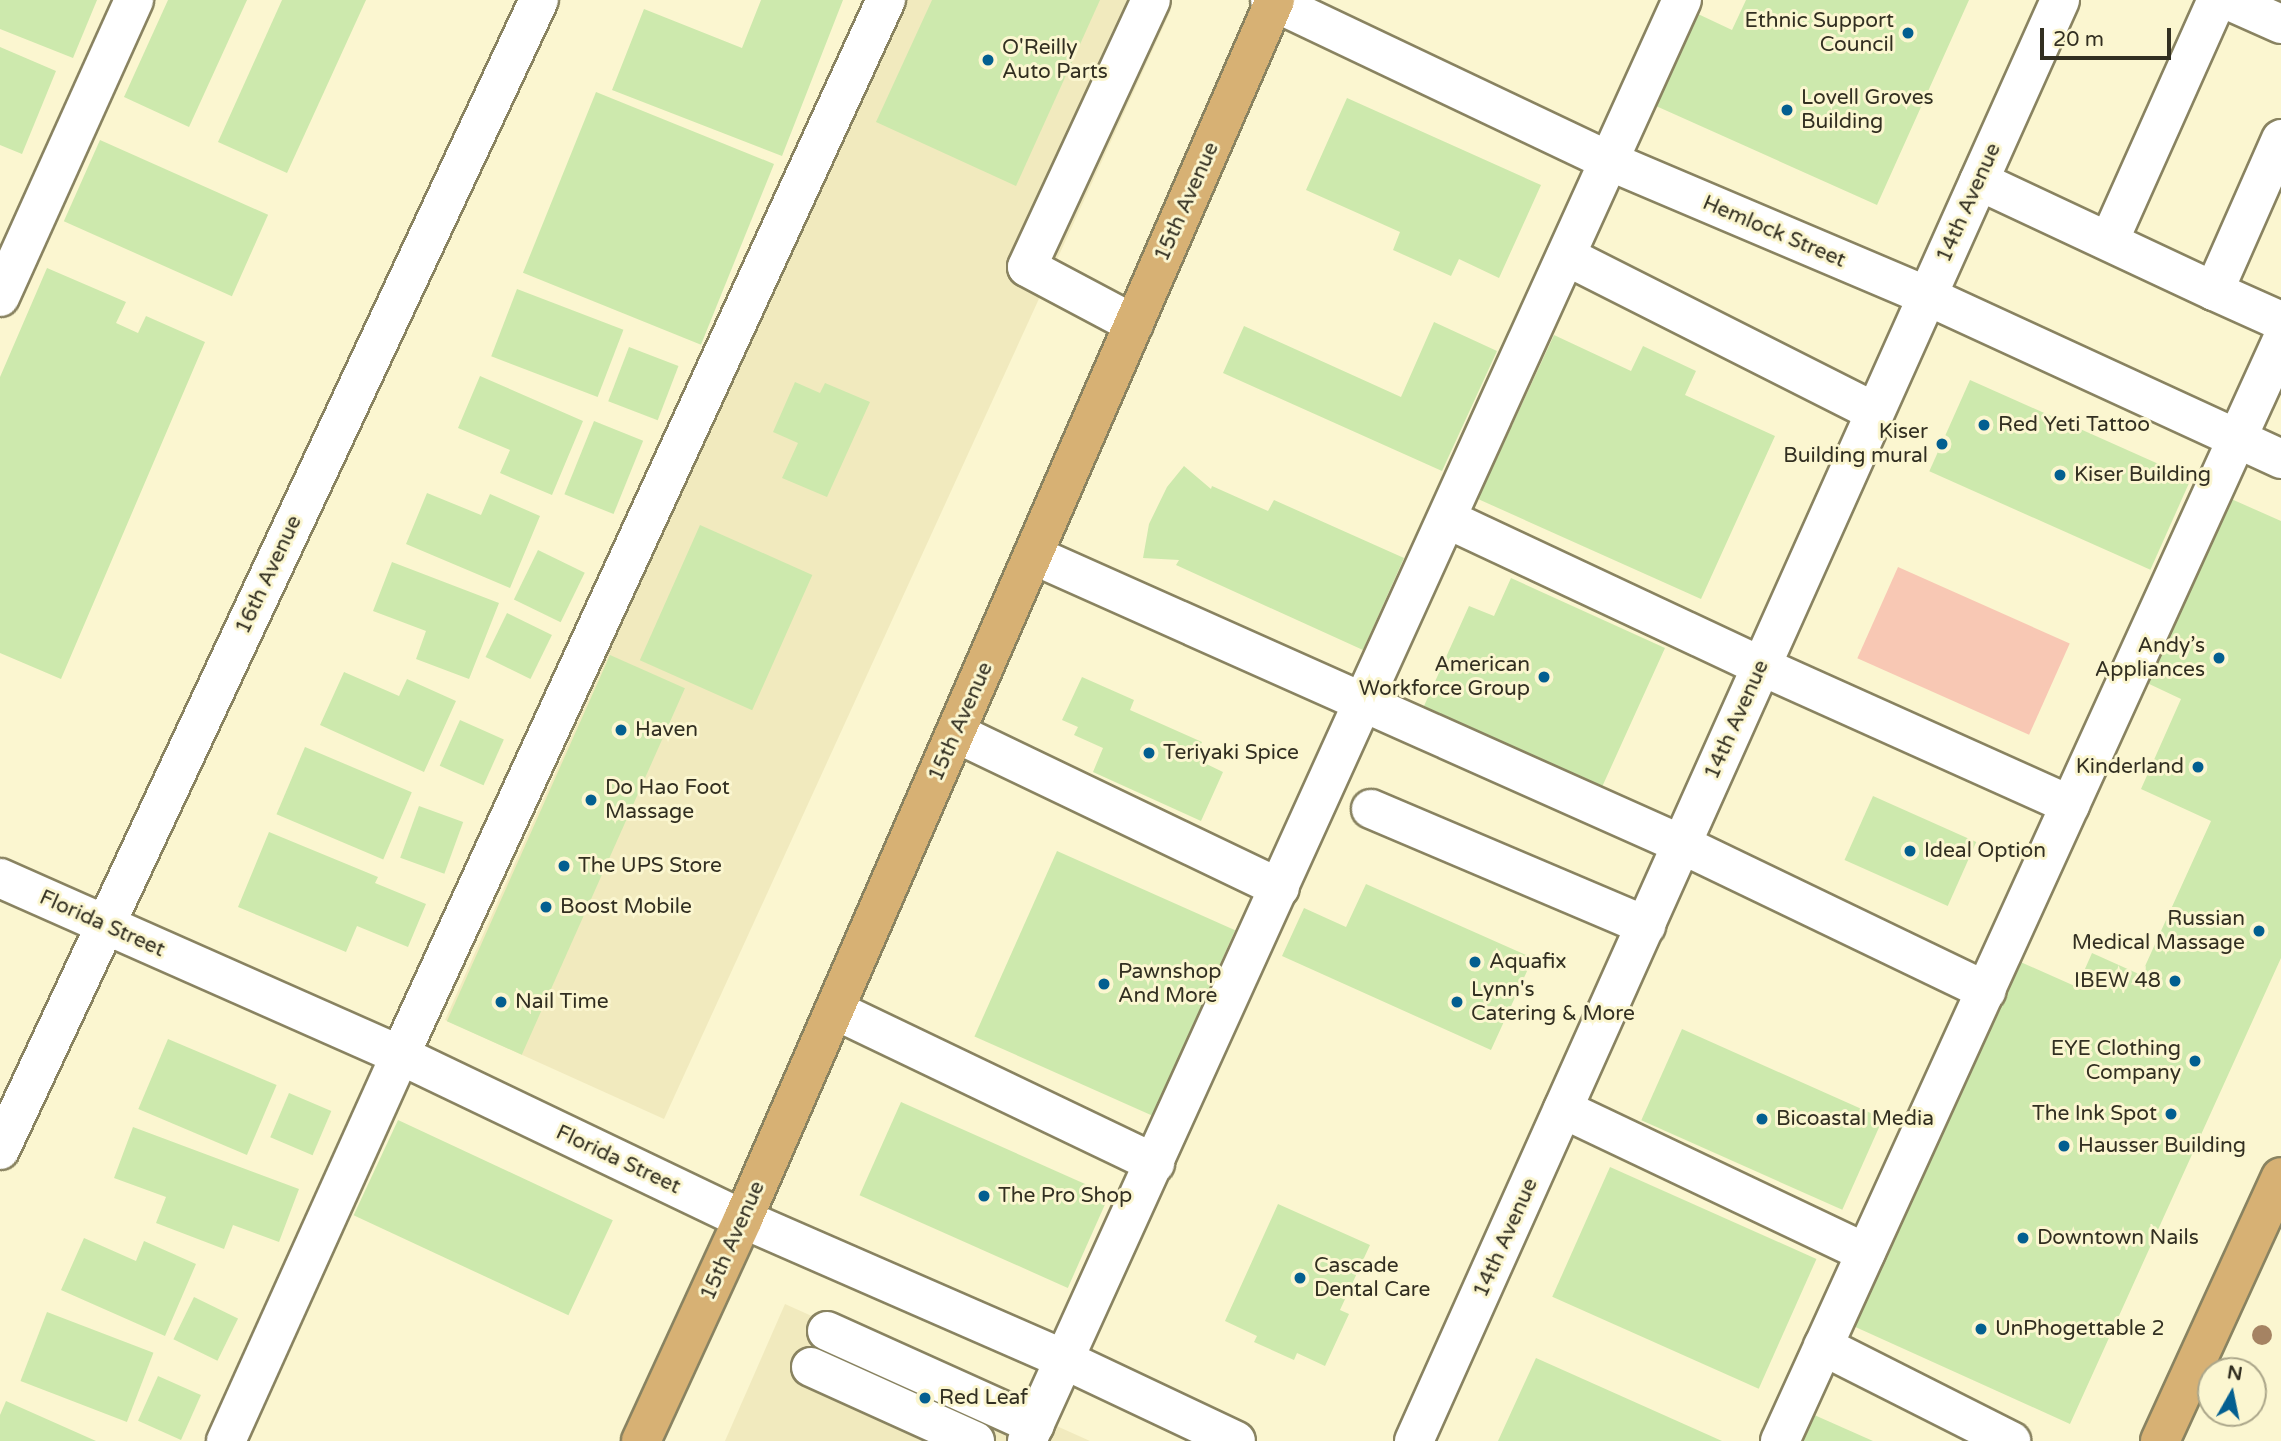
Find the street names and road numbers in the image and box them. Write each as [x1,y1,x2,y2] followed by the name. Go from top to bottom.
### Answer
[1149,138,1225,266] street label: 15th Avenue
[1931,139,2007,267] street label: 14th Avenue
[1699,191,1849,273] street label: Hemlock Street
[231,512,307,638] street label: 16th Avenue
[1699,656,1775,784] street label: 14th Avenue
[923,658,999,786] street label: 15th Avenue
[35,885,169,963] street label: Florida Street
[552,1120,684,1200] street label: Florida Street
[1468,1174,1544,1302] street label: 14th Avenue
[695,1177,771,1305] street label: 15th Avenue

